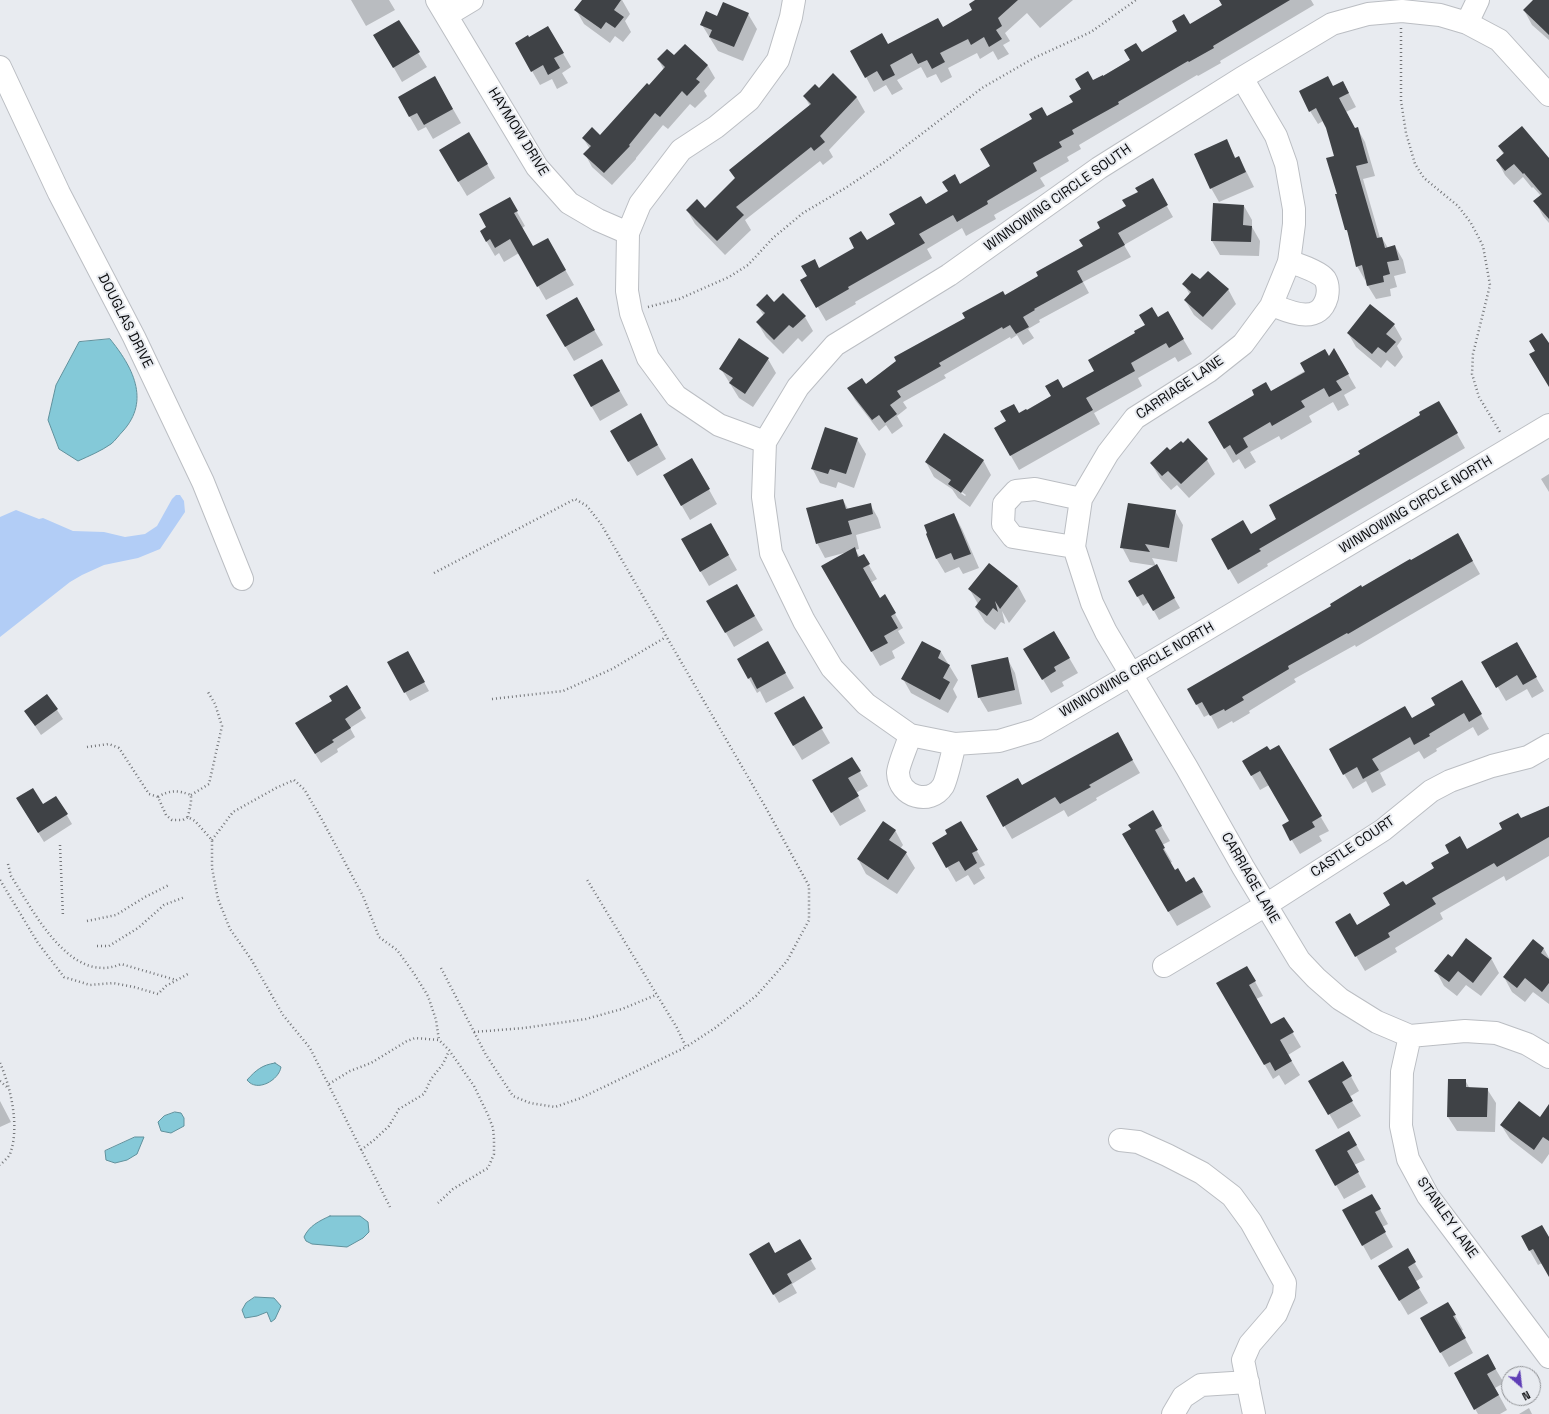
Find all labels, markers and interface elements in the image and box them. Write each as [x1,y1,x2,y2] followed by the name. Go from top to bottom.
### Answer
[484,85,552,179] street label: HAYMOW DRIVE
[981,141,1135,255] street label: WINNOWING CIRCLE SOUTH
[94,271,156,371] street label: DOUGLAS DRIVE
[1133,353,1227,423] street label: CARRIAGE LANE
[1336,453,1496,557] street label: WINNOWING CIRCLE NORTH
[1057,619,1217,721] street label: WINNOWING CIRCLE NORTH
[1308,813,1398,881] street label: CASTLE COURT
[1217,830,1283,926] street label: CARRIAGE LANE
[1413,1174,1481,1262] street label: STANLEY LANE
[1501,1366,1541,1406] north arrow
[1520,1388,1533,1404] text: N

